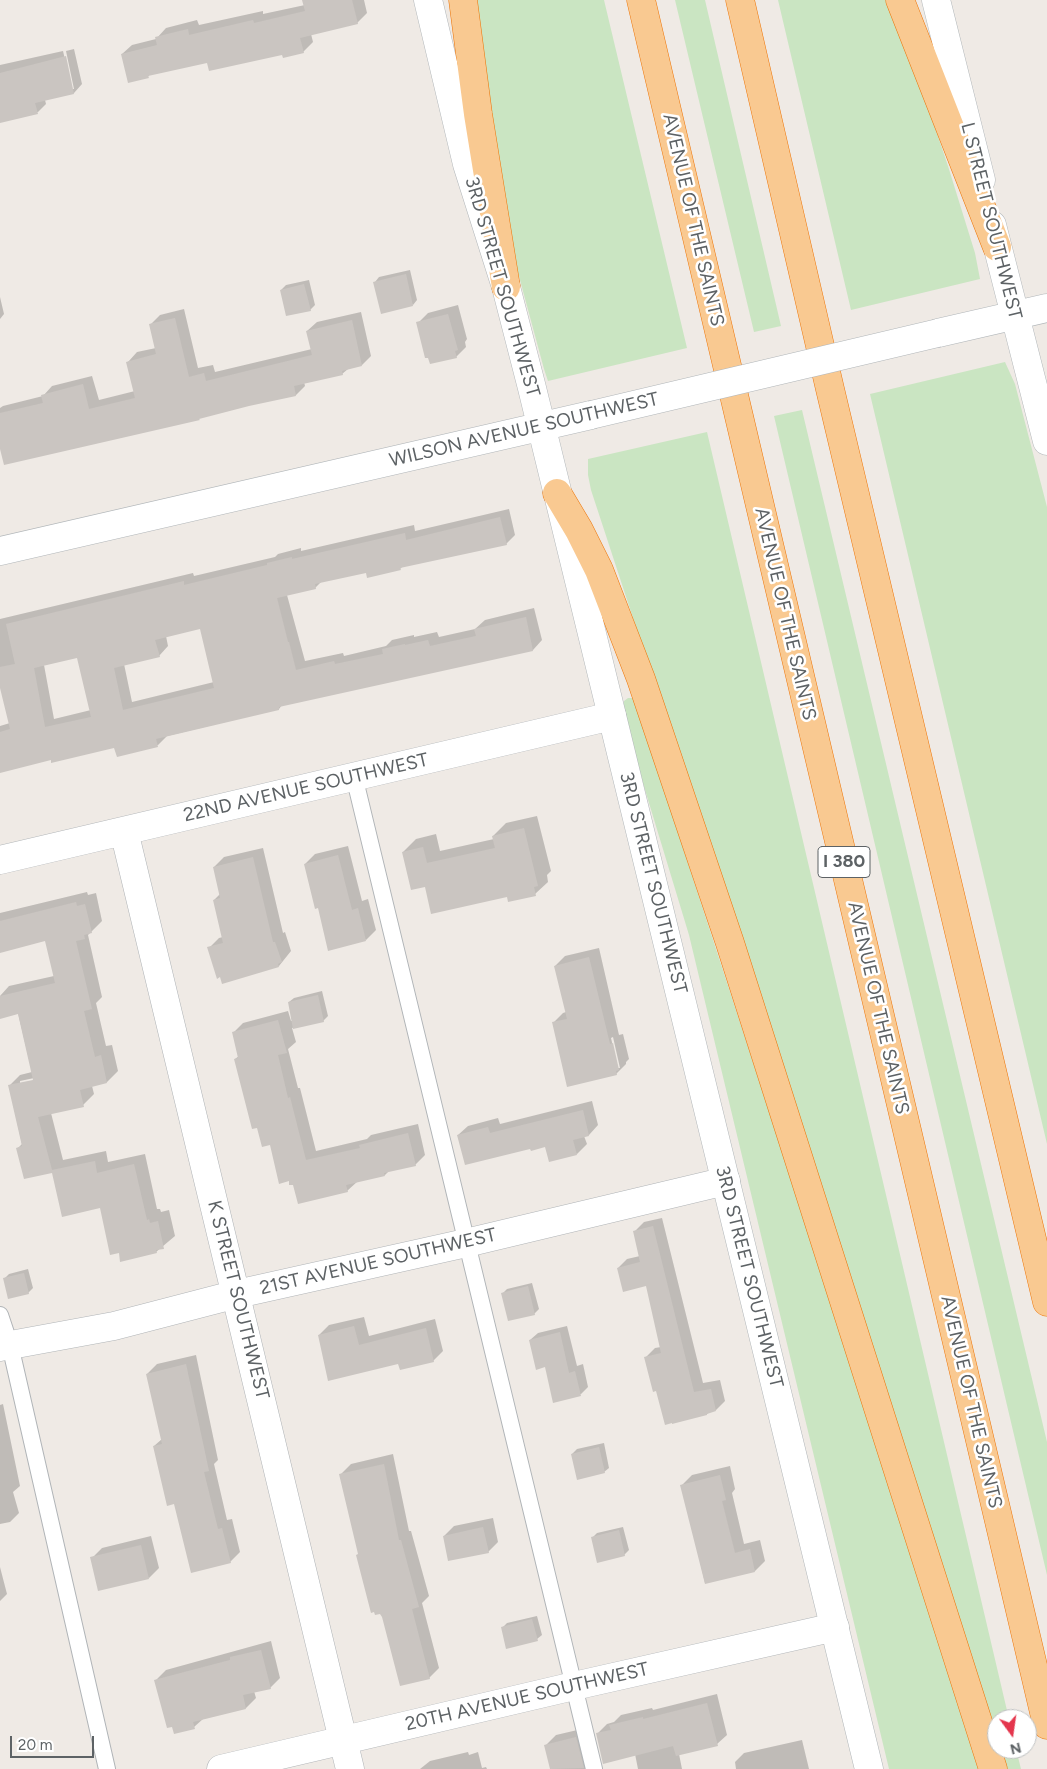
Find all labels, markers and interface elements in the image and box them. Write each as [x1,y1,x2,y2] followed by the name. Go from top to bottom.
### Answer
[657,111,729,329] street label: AVENUE OF THE SAINTS
[955,120,1027,322] street label: L STREET SOUTHWEST
[460,174,544,400] street label: 3RD STREET SOUTHWEST
[387,388,661,472] street label: WILSON AVENUE SOUTHWEST
[749,505,821,723] street label: AVENUE OF THE SAINTS
[181,749,431,827] street label: 22ND AVENUE SOUTHWEST
[614,770,692,996] street label: 3RD STREET SOUTHWEST
[818,846,870,878] road number: I 380
[842,899,914,1117] street label: AVENUE OF THE SAINTS
[710,1164,788,1390] street label: 3RD STREET SOUTHWEST
[202,1198,274,1402] street label: K STREET SOUTHWEST
[258,1224,498,1300] street label: 21ST AVENUE SOUTHWEST
[935,1293,1007,1511] street label: AVENUE OF THE SAINTS
[403,1658,651,1736] street label: 20TH AVENUE SOUTHWEST
[987,1709,1037,1759] north arrow
[12,1726,96,1758] scale bar
[18,1736,52,1754] text: 20 m
[1008,1739,1023,1758] text: N

